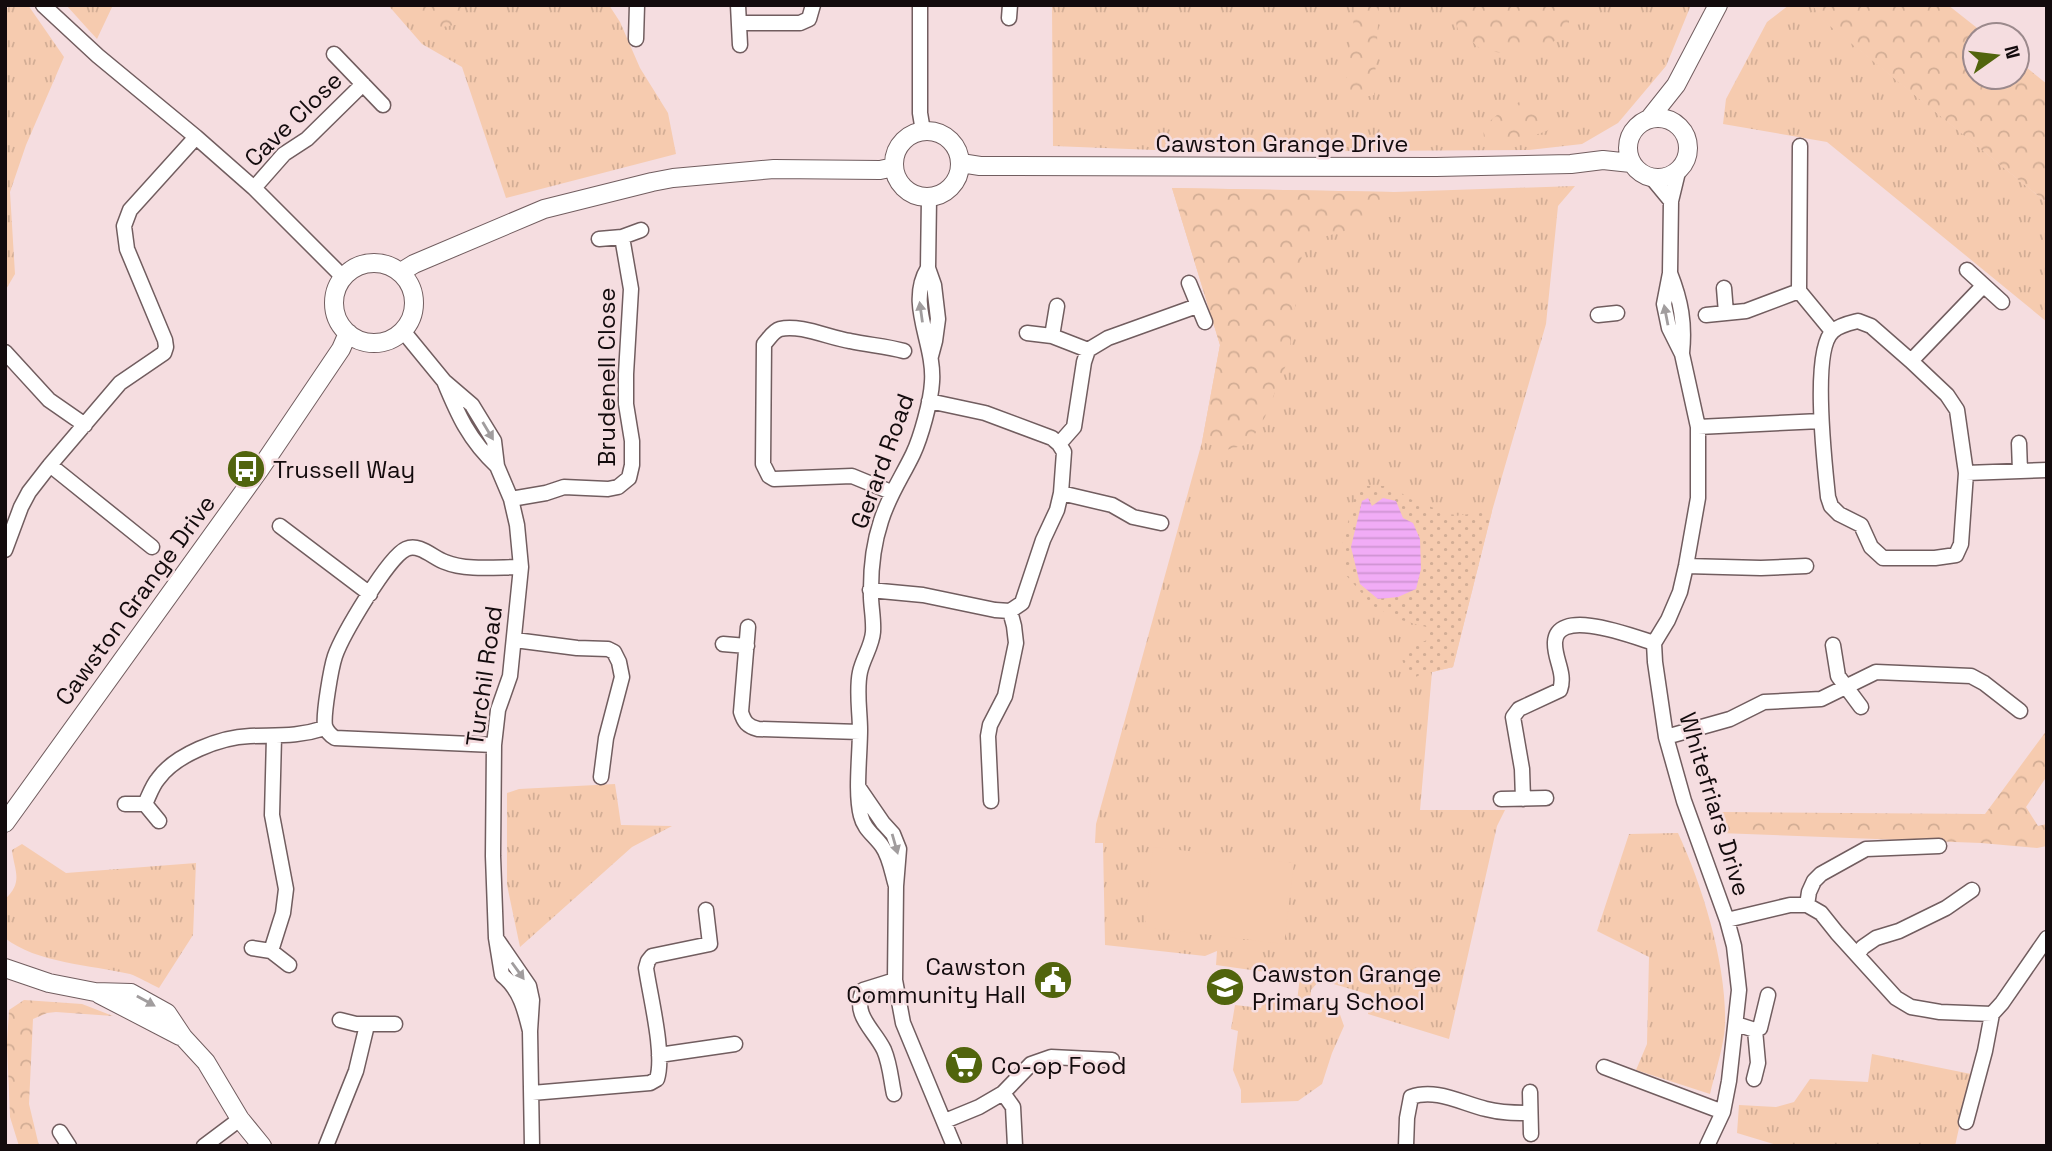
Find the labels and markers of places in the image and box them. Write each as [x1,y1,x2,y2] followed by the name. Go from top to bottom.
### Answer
[225,448,267,490] bus stop icon: Trussell Way
[273,454,415,485] place label: Trussell Way
[846,951,1026,1010] place label: Cawston Community Hall
[1252,958,1441,1017] place label: Cawston Grange Primary School
[1032,959,1074,1001] public building icon: Cawston Community Hall
[1204,966,1246,1008] school or university icon: Cawston Grange Primary School
[943,1044,985,1086] supermarket icon: Co-op Food
[991,1050,1127,1081] place label: Co-op Food

